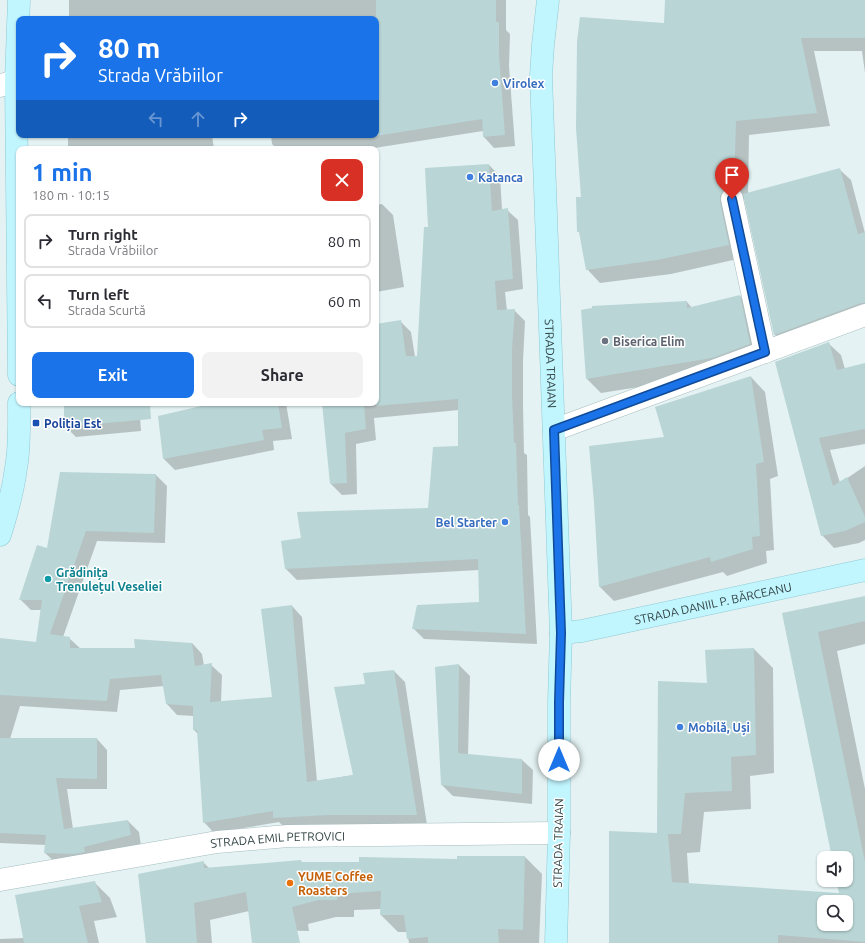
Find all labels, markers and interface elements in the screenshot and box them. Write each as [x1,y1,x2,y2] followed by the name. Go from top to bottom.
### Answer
[32,32,84,84] icon: right
[98,32,160,63] text: 80 m
[98,65,223,85] text: Strada Vrăbiilor
[503,77,545,90] place label: Virolex
[490,78,500,88] marker: Virolex
[145,108,167,130] icon: left
[187,108,209,130] icon: ahead
[229,108,251,130] icon: right
[715,158,749,199] pin
[32,159,93,186] text: 1 min
[321,159,363,201] button: close
[721,164,743,186] icon: arrive
[478,171,523,184] place label: Katanca
[465,172,475,182] marker: Katanca
[32,188,110,202] text: 180 m · 10:15
[68,226,138,243] text: Turn right
[34,230,56,252] icon: right
[328,233,361,250] text: 80 m
[68,243,158,257] text: Strada Vrăbiilor
[68,286,129,303] text: Turn left
[34,290,56,312] icon: left
[328,293,361,310] text: 60 m
[68,303,146,317] text: Strada Scurtă
[543,319,559,408] street label: STRADA TRAIAN
[613,335,685,348] place label: Biserica Elim
[600,336,610,346] marker: Biserica Elim
[32,352,194,398] button: Exit
[202,352,363,398] button: Share
[44,417,101,431] place label: Poliția Est
[31,418,41,428] marker: Poliția Est
[436,516,497,529] place label: Bel Starter
[500,517,510,527] marker: Bel Starter
[56,566,162,594] place label: Grădinița Trenulețul Veseliei
[43,574,53,584] marker: Grădinița Trenulețul Veseliei
[633,579,793,626] street label: STRADA DANIIL P. BĂRCEANU
[688,721,750,735] place label: Mobilă, Uși
[675,722,685,732] marker: Mobilă, Uși
[538,739,580,781] position arrow
[551,798,565,888] street label: STRADA TRAIAN
[209,829,345,850] street label: STRADA EMIL PETROVICI
[817,851,853,931] map controls
[817,851,853,887] button: sound
[298,870,373,897] place label: YUME Coffee Roasters
[285,878,295,888] marker: YUME Coffee Roasters
[817,895,853,931] button: search

